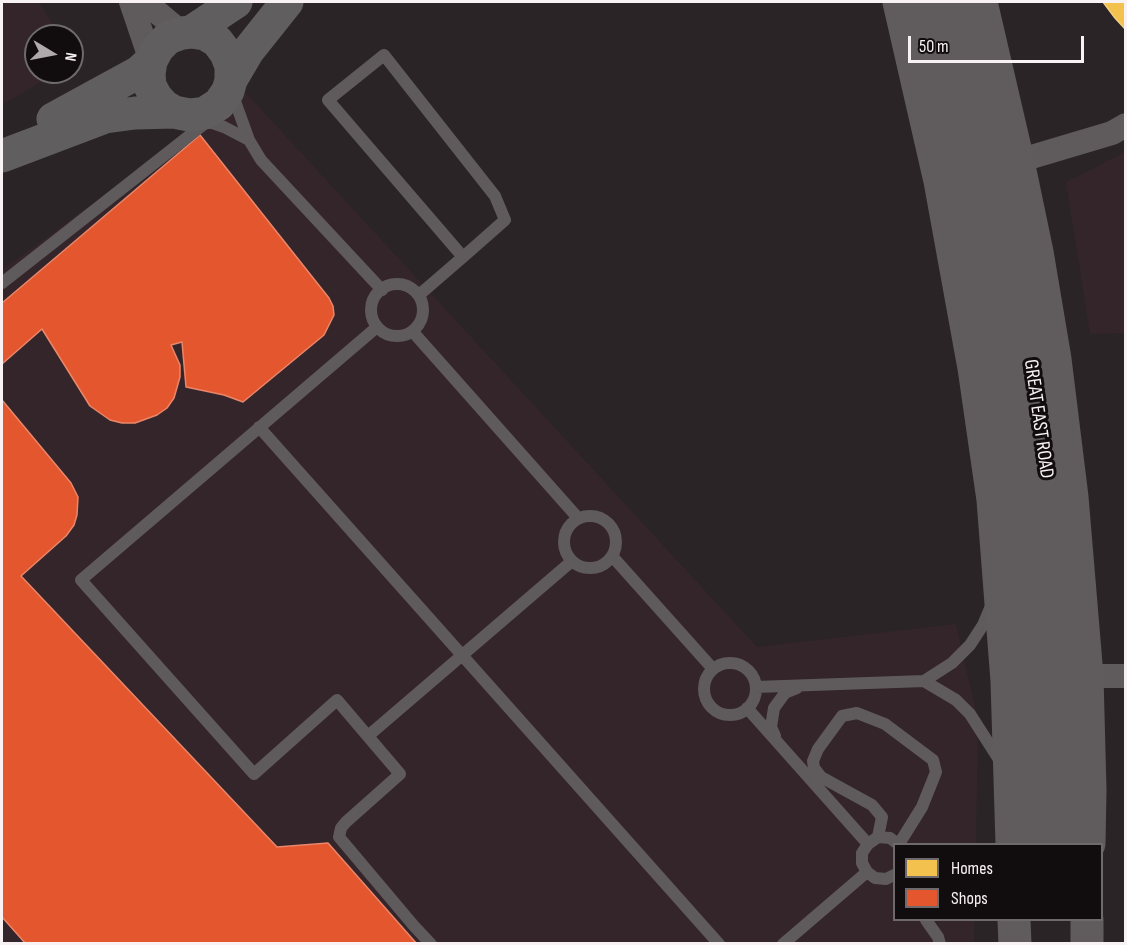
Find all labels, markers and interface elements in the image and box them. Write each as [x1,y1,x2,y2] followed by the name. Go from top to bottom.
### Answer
[24,24,84,84] north arrow
[911,24,1086,62] scale bar
[919,36,949,57] text: 50 m
[60,51,80,63] text: N
[1018,358,1058,480] street label: GREAT EAST ROAD
[893,843,1103,921] legend
[951,858,993,879] text: Homes
[951,888,988,909] text: Shops

